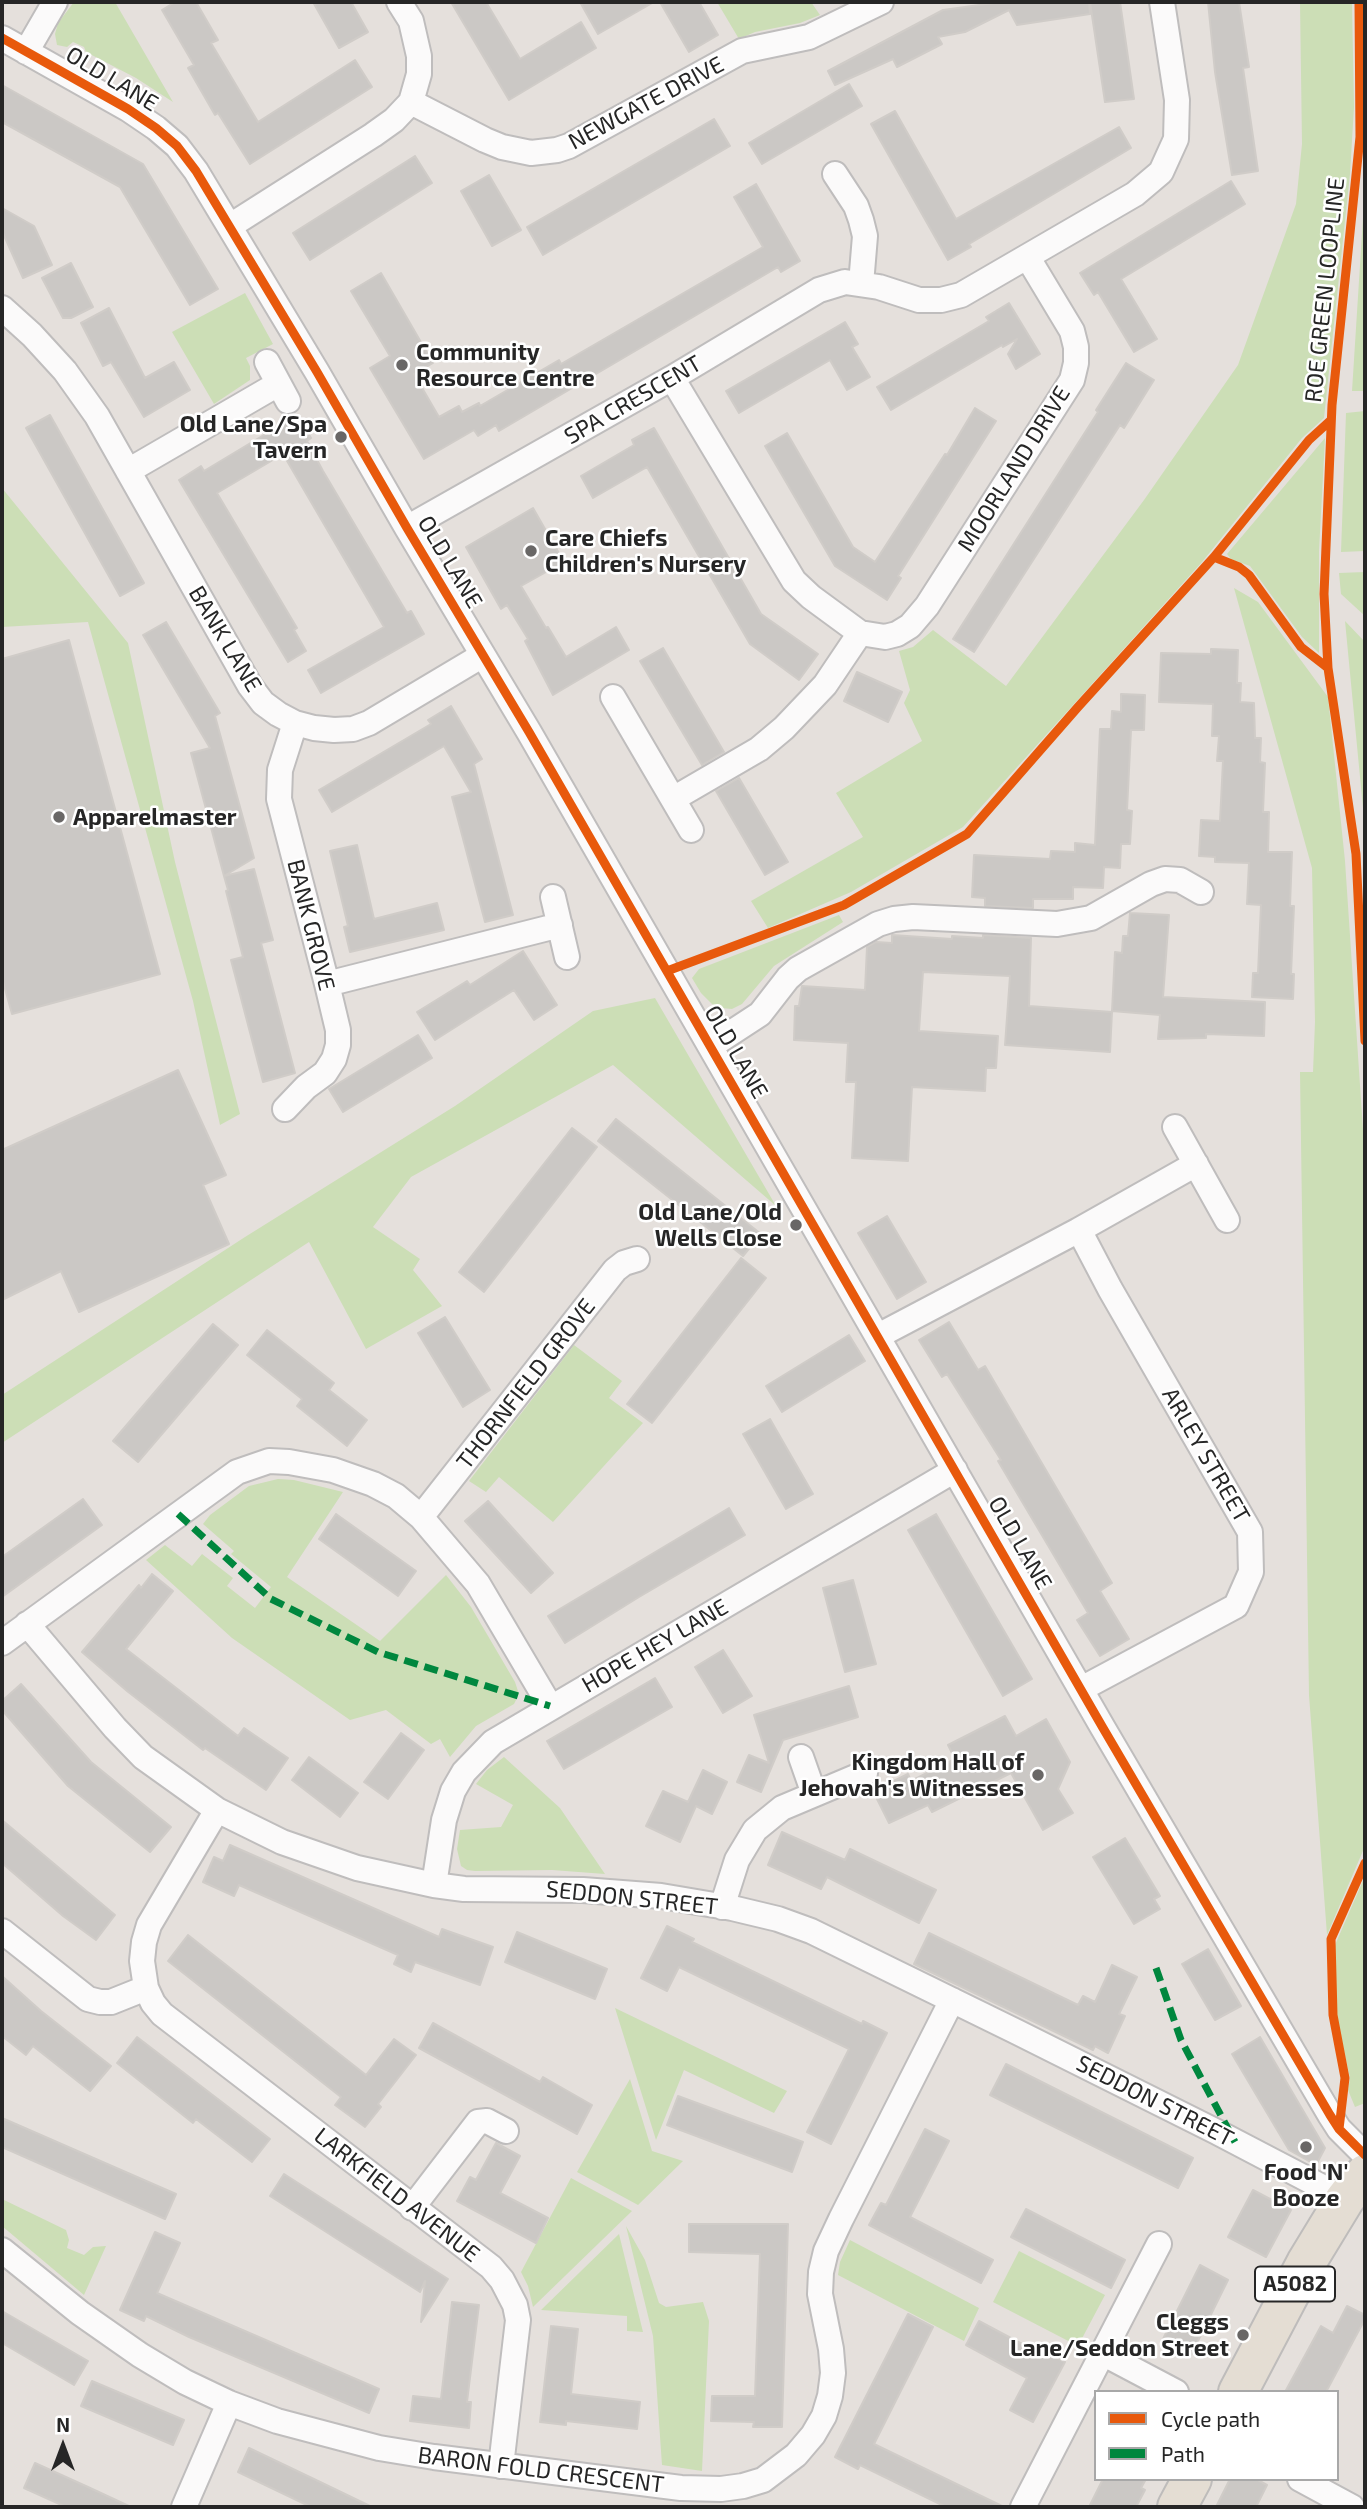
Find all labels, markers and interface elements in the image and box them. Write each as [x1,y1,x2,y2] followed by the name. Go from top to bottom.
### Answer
[61,41,163,117] street label: OLD LANE
[564,50,728,156] street label: NEWGATE DRIVE
[1299,176,1351,404] street label: ROE GREEN LOOPLINE
[416,338,595,392] place label: Community Resource Centre
[560,350,706,450] street label: SPA CRESCENT
[394,357,410,373] marker: Community Resource Centre
[952,381,1076,557] street label: MOORLAND DRIVE
[180,410,327,464] place label: Old Lane/Spa Tavern
[333,429,349,445] marker: Old Lane/Spa Tavern
[412,511,488,613] street label: OLD LANE
[545,524,746,578] place label: Care Chiefs Children's Nursery
[523,543,539,559] marker: Care Chiefs Children's Nursery
[183,581,267,697] street label: BANK LANE
[73,803,237,831] place label: Apparelmaster
[51,809,67,825] marker: Apparelmaster
[281,857,341,993] street label: BANK GROVE
[698,1001,774,1103] street label: OLD LANE
[638,1198,782,1252] place label: Old Lane/Old Wells Close
[788,1217,804,1233] marker: Old Lane/Old Wells Close
[451,1293,601,1475] street label: THORNFIELD GROVE
[1156,1383,1256,1527] street label: ARLEY STREET
[982,1492,1058,1594] street label: OLD LANE
[577,1593,733,1699] street label: HOPE HEY LANE
[799,1748,1024,1802] place label: Kingdom Hall of Jehovah's Witnesses
[1030,1767,1046,1783] marker: Kingdom Hall of Jehovah's Witnesses
[545,1875,719,1921] street label: SEDDON STREET
[1072,2050,1238,2152] street label: SEDDON STREET
[309,2122,485,2268] street label: LARKFIELD AVENUE
[1298,2139,1314,2155] marker: Food 'N' Booze
[1264,2158,1348,2212] place label: Food 'N' Booze
[1255,2266,1335,2302] road number: A5082
[1010,2308,1229,2362] place label: Cleggs Lane/Seddon Street
[1235,2327,1251,2343] marker: Cleggs Lane/Seddon Street
[1094,2390,1339,2481] legend
[1161,2406,1260,2431] text: Cycle path
[28,2411,98,2481] north arrow
[56,2413,70,2436] text: N
[416,2441,666,2499] street label: BARON FOLD CRESCENT
[1161,2441,1205,2466] text: Path

